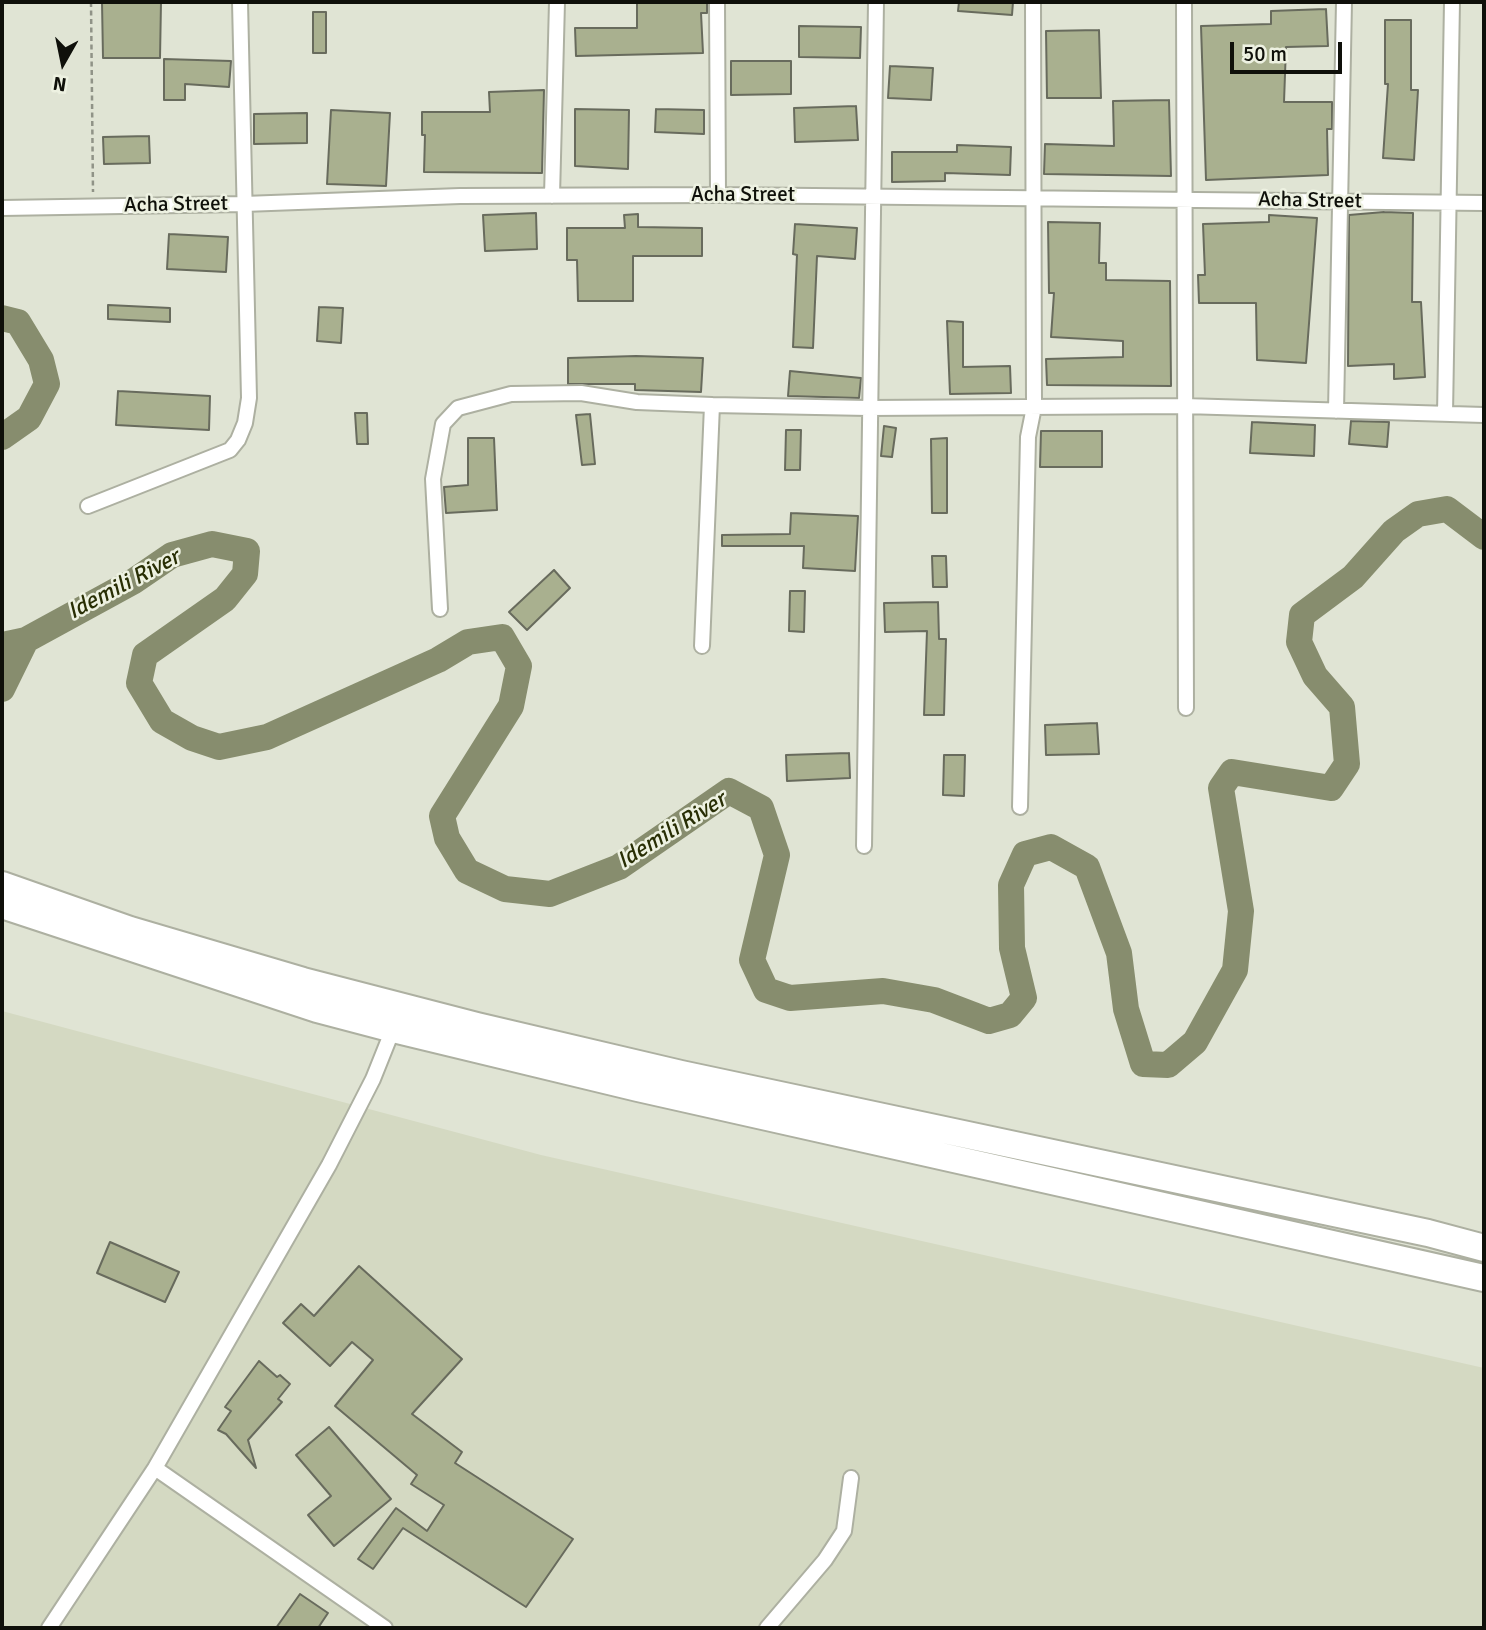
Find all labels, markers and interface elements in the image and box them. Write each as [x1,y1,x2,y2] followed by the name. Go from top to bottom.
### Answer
[28,28,98,98] north arrow
[1234,28,1346,72] scale bar
[1243,41,1287,67] text: 50 m
[51,71,68,97] text: N
[691,182,795,208] street label: Acha Street
[1258,187,1362,215] street label: Acha Street
[124,191,228,219] street label: Acha Street
[63,544,185,626] water label: Idemili River
[613,787,731,875] water label: Idemili River

